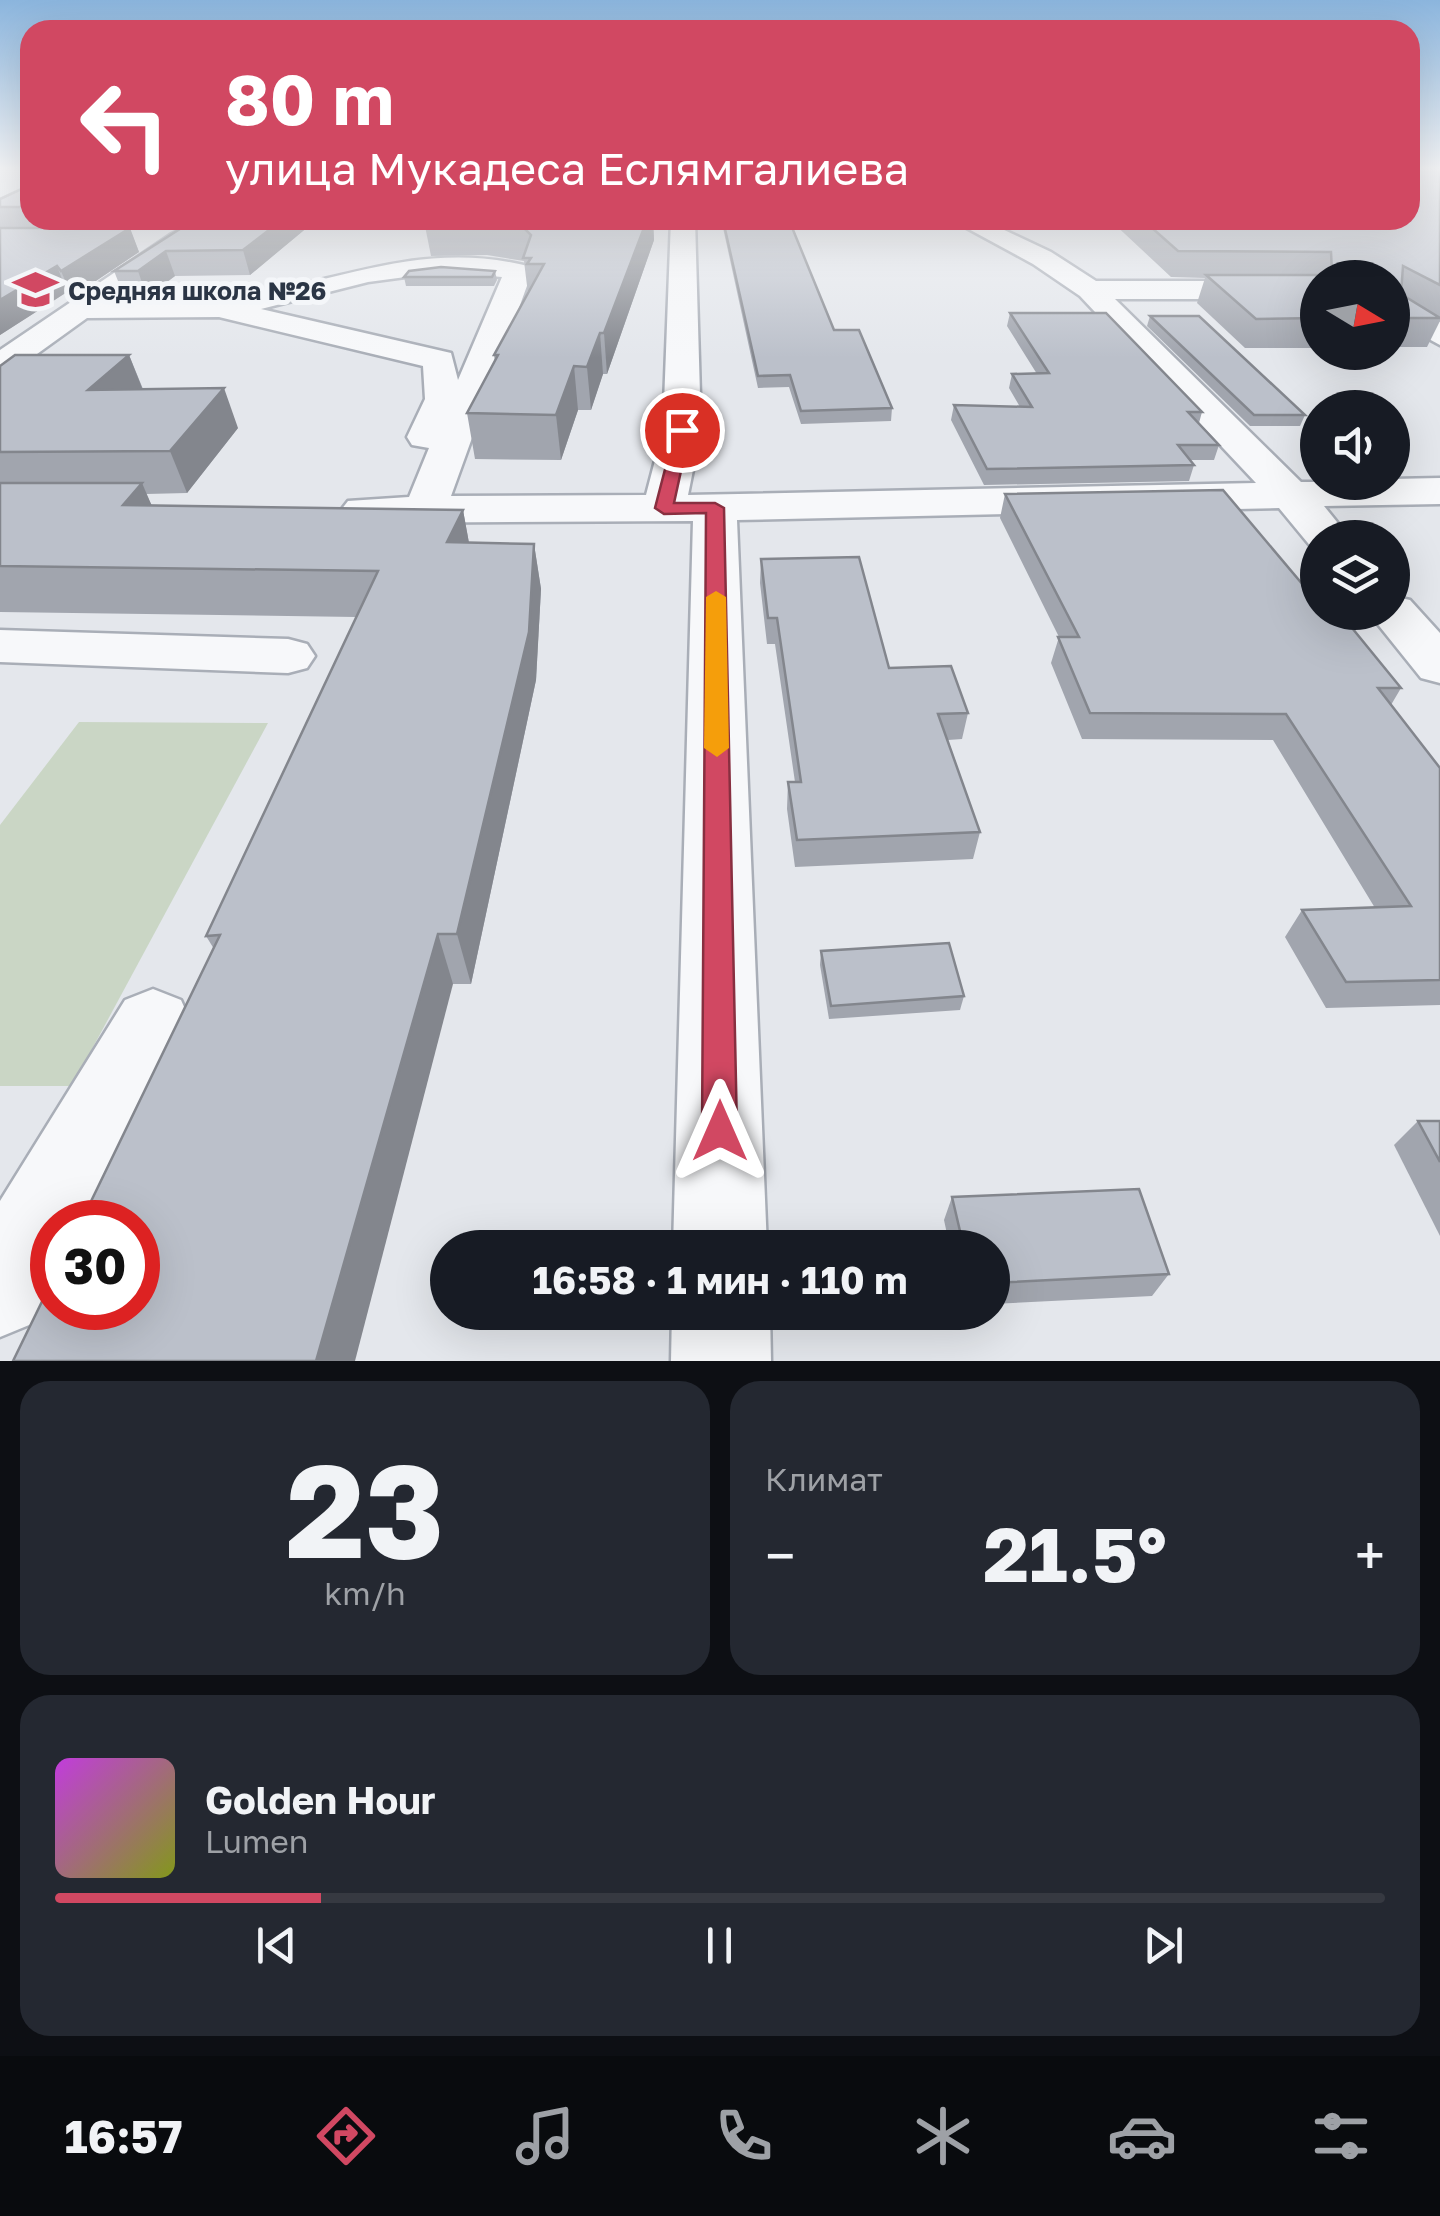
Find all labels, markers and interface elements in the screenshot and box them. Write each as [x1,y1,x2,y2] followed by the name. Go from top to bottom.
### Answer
[225,56,394,140] text: 80 m
[60,60,190,190] icon: left
[225,141,909,195] text: улица Мукадеса Еслямгалиева
[1300,260,1410,370] north arrow
[1300,260,1410,630] map controls
[11,266,59,314] school or university icon: Средняя школа №26
[68,275,326,306] place label: Средняя школа №26
[640,388,725,473] pin
[1300,390,1410,500] button: sound
[655,403,710,458] icon: arrive
[1300,520,1410,630] button: layers
[668,1079,772,1183] position arrow
[30,1200,160,1330] speed limit sign: 30
[532,1257,908,1302] text: 16:58 · 1 мин · 110 m
[286,1431,444,1587] text: 23
[765,1460,883,1498] text: Климат
[983,1508,1167,1599] text: 21.5°
[765,1522,795,1588] text: −
[1355,1522,1385,1588] text: +
[324,1574,406,1612] text: km/h
[205,1777,436,1822] text: Golden Hour
[205,1822,309,1860] text: Lumen
[249,1918,304,1973] icon: previous
[692,1918,747,1973] icon: pause
[1136,1918,1191,1973] icon: next
[311,2101,381,2171] icon: directions
[510,2101,580,2171] icon: music
[709,2101,779,2171] icon: phone
[908,2101,978,2171] icon: climate
[1107,2101,1177,2171] icon: car
[1306,2101,1376,2171] icon: filters
[64,2109,183,2163] text: 16:57

